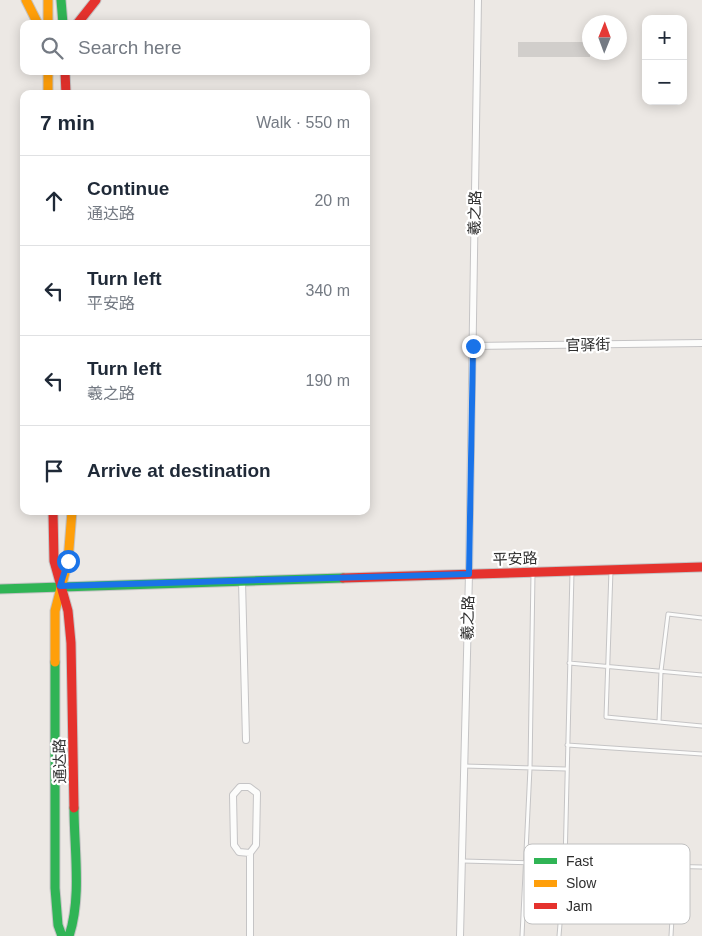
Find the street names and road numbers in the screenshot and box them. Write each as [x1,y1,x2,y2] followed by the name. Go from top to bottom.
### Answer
[466,190,483,236] street label: 羲之路
[565,336,611,353] street label: 官驿街
[492,549,538,568] street label: 平安路
[459,595,476,641] street label: 羲之路
[51,738,68,784] street label: 通达路

